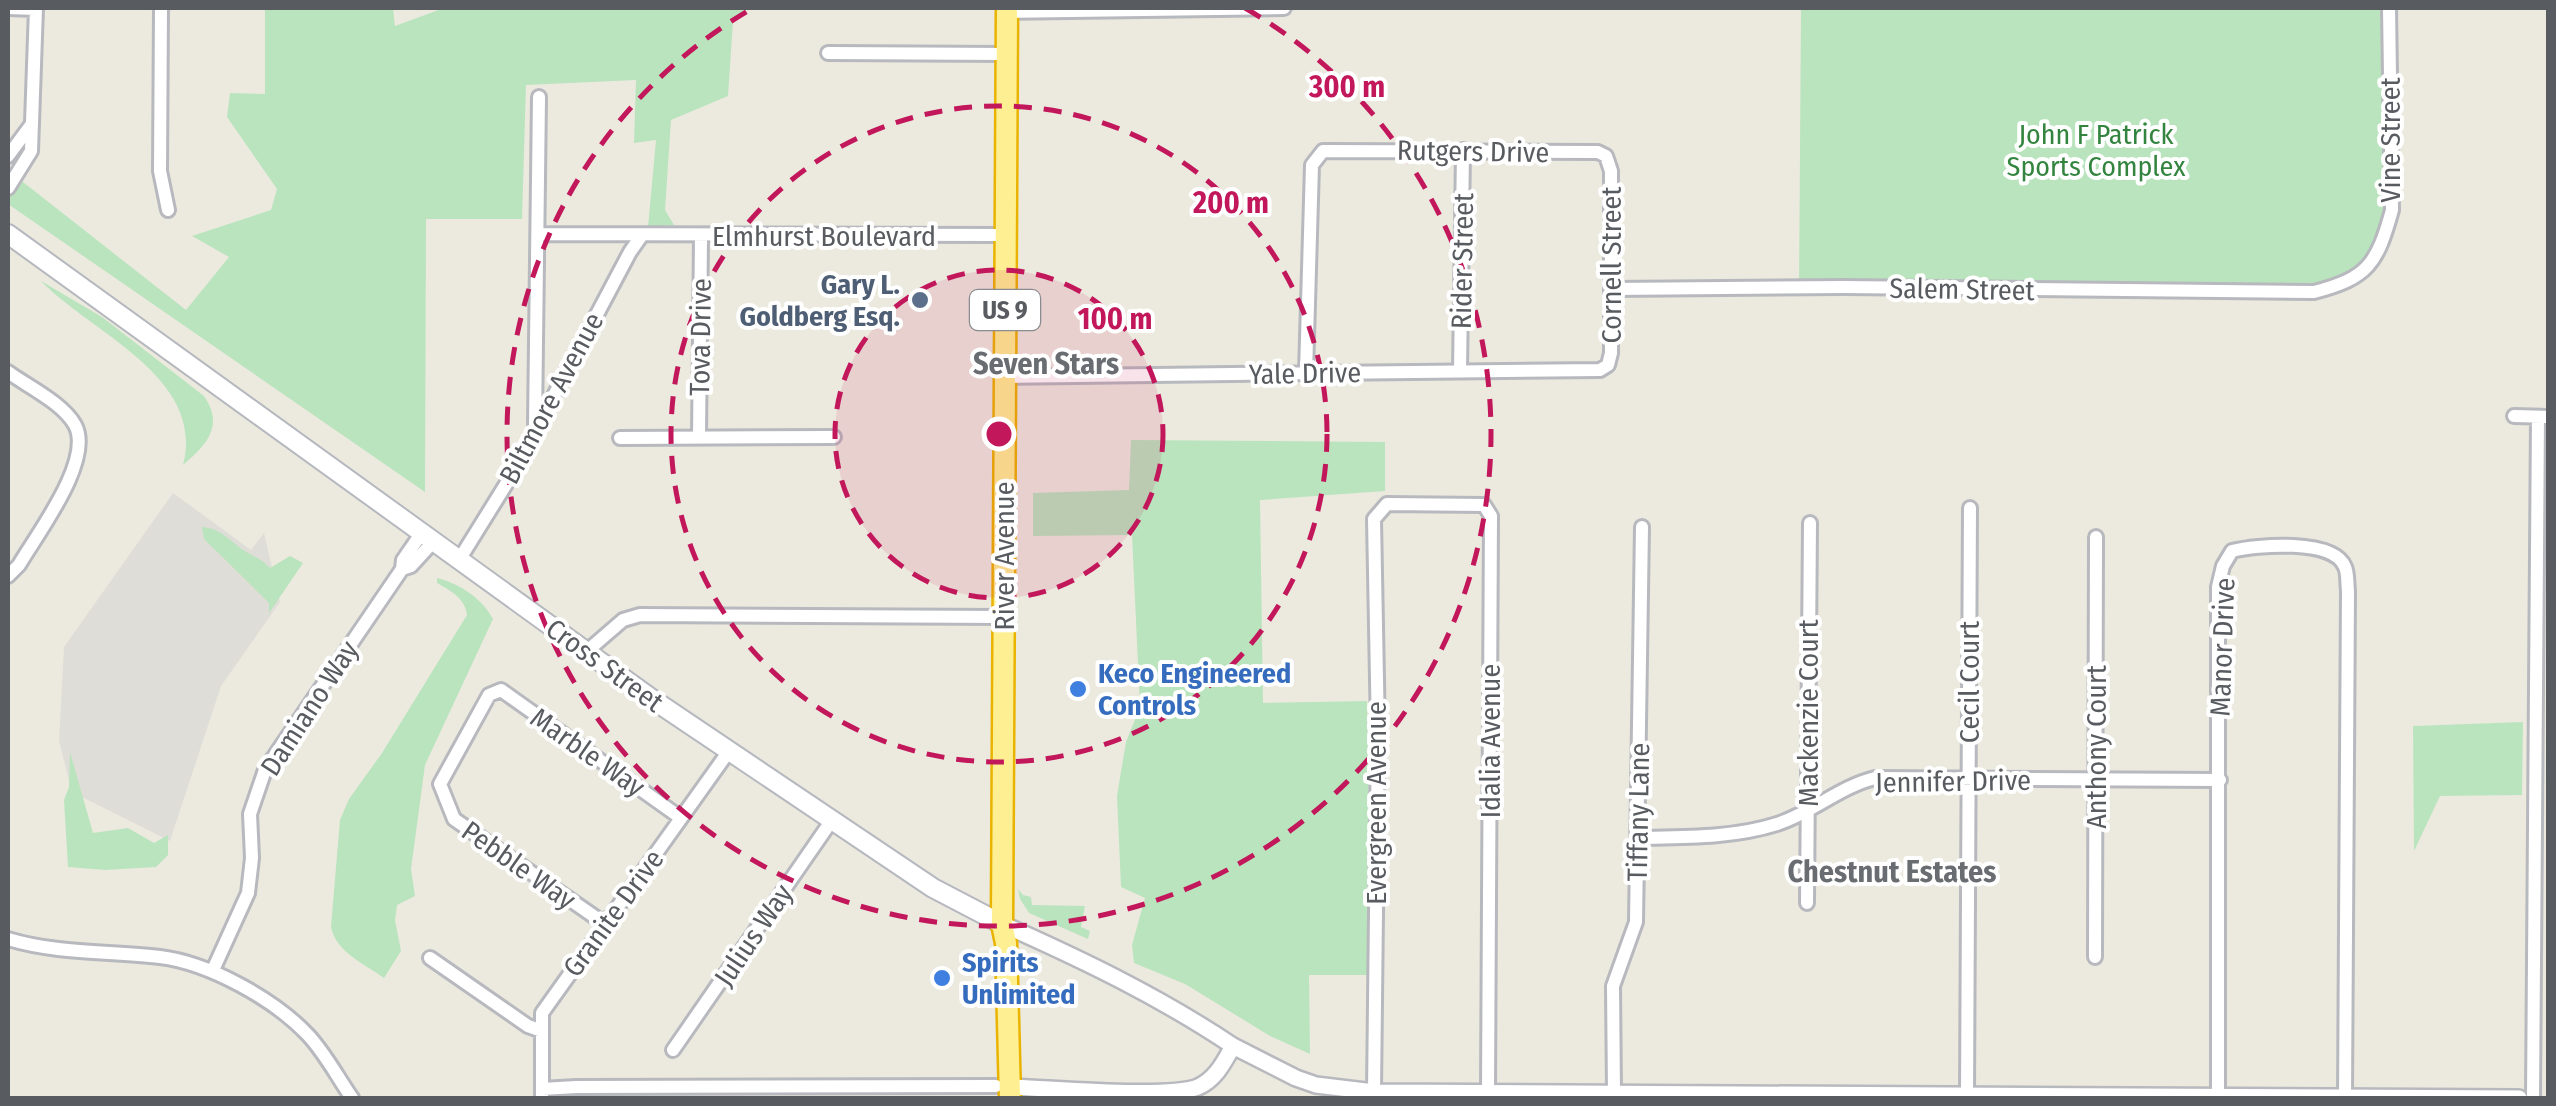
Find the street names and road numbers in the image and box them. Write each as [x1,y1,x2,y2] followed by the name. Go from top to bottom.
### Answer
[2374,76,2407,203] street label: Vine Street
[1397,134,1549,169] street label: Rutgers Drive
[1595,186,1628,343] street label: Cornell Street
[1445,192,1480,329] street label: Rider Street
[712,220,936,253] street label: Elmhurst Boulevard
[1889,272,2036,307] street label: Salem Street
[683,278,718,396] street label: Tova Drive
[970,290,1040,330] road number: US 9
[493,307,610,489] street label: Biltmore Avenue
[1249,356,1361,391] street label: Yale Drive
[988,482,1021,631] street label: River Avenue
[2204,577,2241,717] street label: Manor Drive
[540,612,670,719] street label: Cross Street
[1792,618,1825,807] street label: Mackenzie Court
[1953,620,1986,743] street label: Cecil Court
[254,634,365,782] street label: Damiano Way
[1474,664,1507,818] street label: Idalia Avenue
[2080,664,2113,829] street label: Anthony Court
[524,701,652,804] street label: Marble Way
[1360,701,1393,905] street label: Evergreen Avenue
[1621,743,1656,882] street label: Tiffany Lane
[1875,764,2031,799] street label: Jennifer Drive
[456,814,582,917] street label: Pebble Way
[556,843,671,983] street label: Granite Drive
[707,878,800,993] street label: Julius Way

